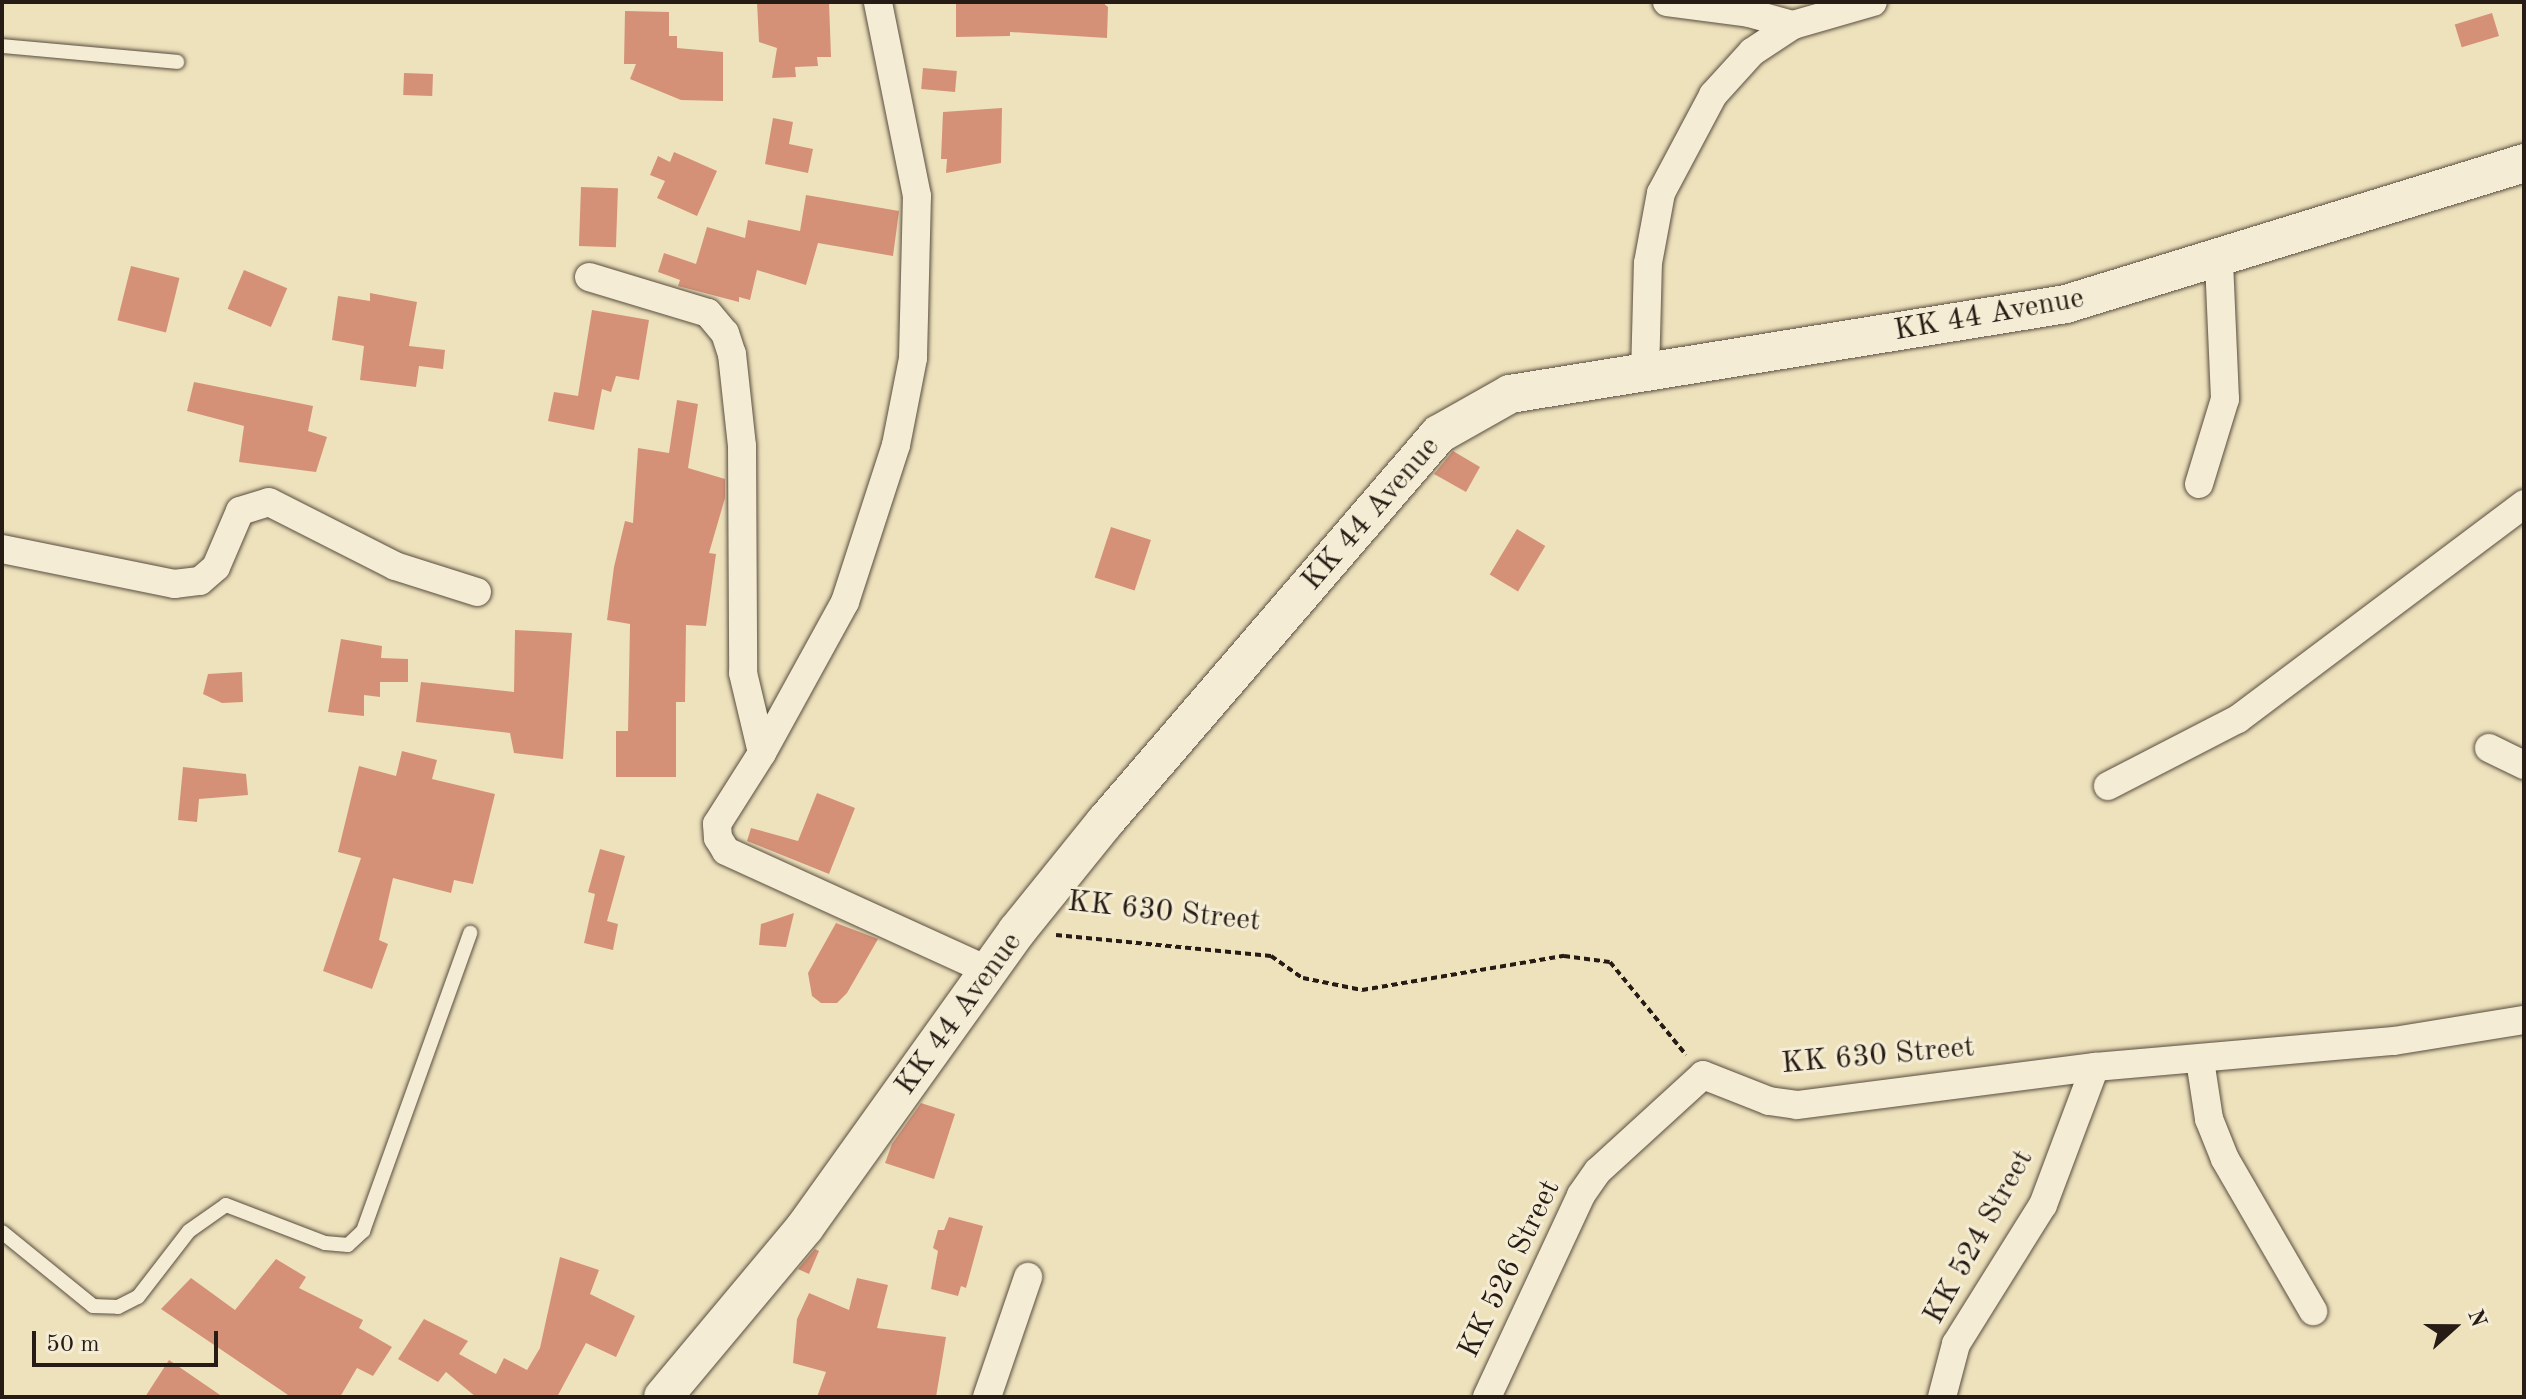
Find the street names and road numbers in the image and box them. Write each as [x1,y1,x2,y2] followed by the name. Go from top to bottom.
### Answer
[1891,281,2087,349] street label: KK 44 Avenue
[1294,430,1448,598] street label: KK 44 Avenue
[1066,884,1262,940] street label: KK 630 Street
[888,926,1030,1102] street label: KK 44 Avenue
[1780,1030,1976,1082] street label: KK 630 Street
[1916,1143,2042,1331] street label: KK 524 Street
[1451,1174,1569,1364] street label: KK 526 Street

